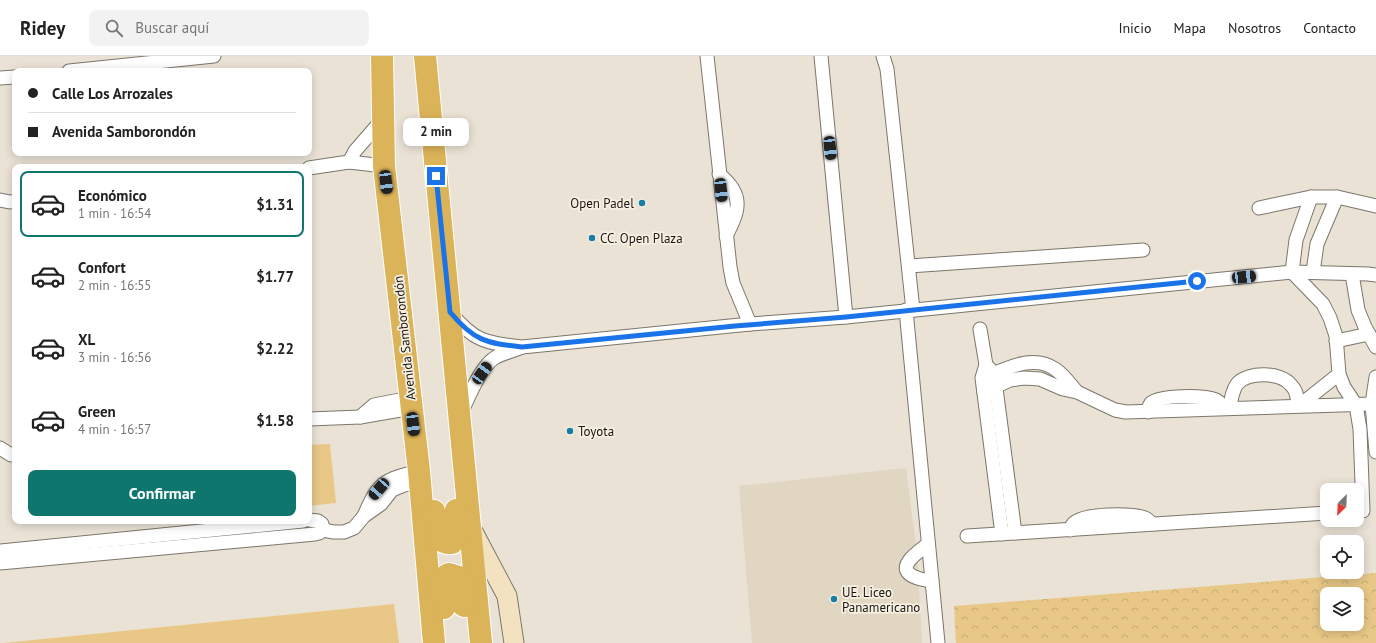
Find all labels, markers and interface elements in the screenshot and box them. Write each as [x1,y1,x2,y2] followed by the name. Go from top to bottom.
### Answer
[89,10,369,46] search box
[20,16,65,40] text: Ridey
[103,17,125,39] icon: search
[135,18,209,37] text: Buscar aquí
[1118,19,1151,37] text: Inicio
[1173,19,1206,37] text: Mapa
[1228,19,1281,37] text: Nosotros
[1303,19,1356,37] text: Contacto
[52,84,173,103] text: Calle Los Arrozales
[403,118,469,146] callout: 2 min
[52,122,196,141] text: Avenida Samborondón
[420,123,452,140] text: 2 min
[823,135,837,161] car
[427,167,445,185] route end
[379,169,393,195] car
[714,177,728,203] car
[30,186,66,222] icon: car
[78,186,147,205] text: Económico
[256,195,294,214] text: $1.31
[570,195,634,212] place label: Open Padel
[637,198,647,208] marker: Open Padel
[78,205,151,222] text: 1 min · 16:54
[600,230,683,247] place label: CC. Open Plaza
[587,233,597,243] marker: CC. Open Plaza
[30,258,66,294] icon: car
[78,258,126,277] text: Confort
[256,267,294,286] text: $1.77
[1231,270,1257,284] car
[1188,272,1206,290] route start
[390,275,419,401] street label: Avenida Samborondón
[78,277,151,294] text: 2 min · 16:55
[30,330,66,366] icon: car
[78,330,95,349] text: XL
[256,339,294,358] text: $2.22
[78,349,151,366] text: 3 min · 16:56
[470,360,494,386] car
[30,402,66,438] icon: car
[78,402,116,421] text: Green
[256,411,294,430] text: $1.58
[406,411,420,437] car
[78,421,151,438] text: 4 min · 16:57
[578,423,614,440] place label: Toyota
[565,426,575,436] marker: Toyota
[28,470,296,516] button: Confirmar
[367,476,391,502] car
[1320,483,1364,527] north arrow
[1320,483,1364,631] map controls
[1320,535,1364,579] button: locate
[842,584,920,616] place label: UE. Liceo Panamericano
[1320,587,1364,631] button: layers
[829,594,839,604] marker: UE. Liceo Panamericano

